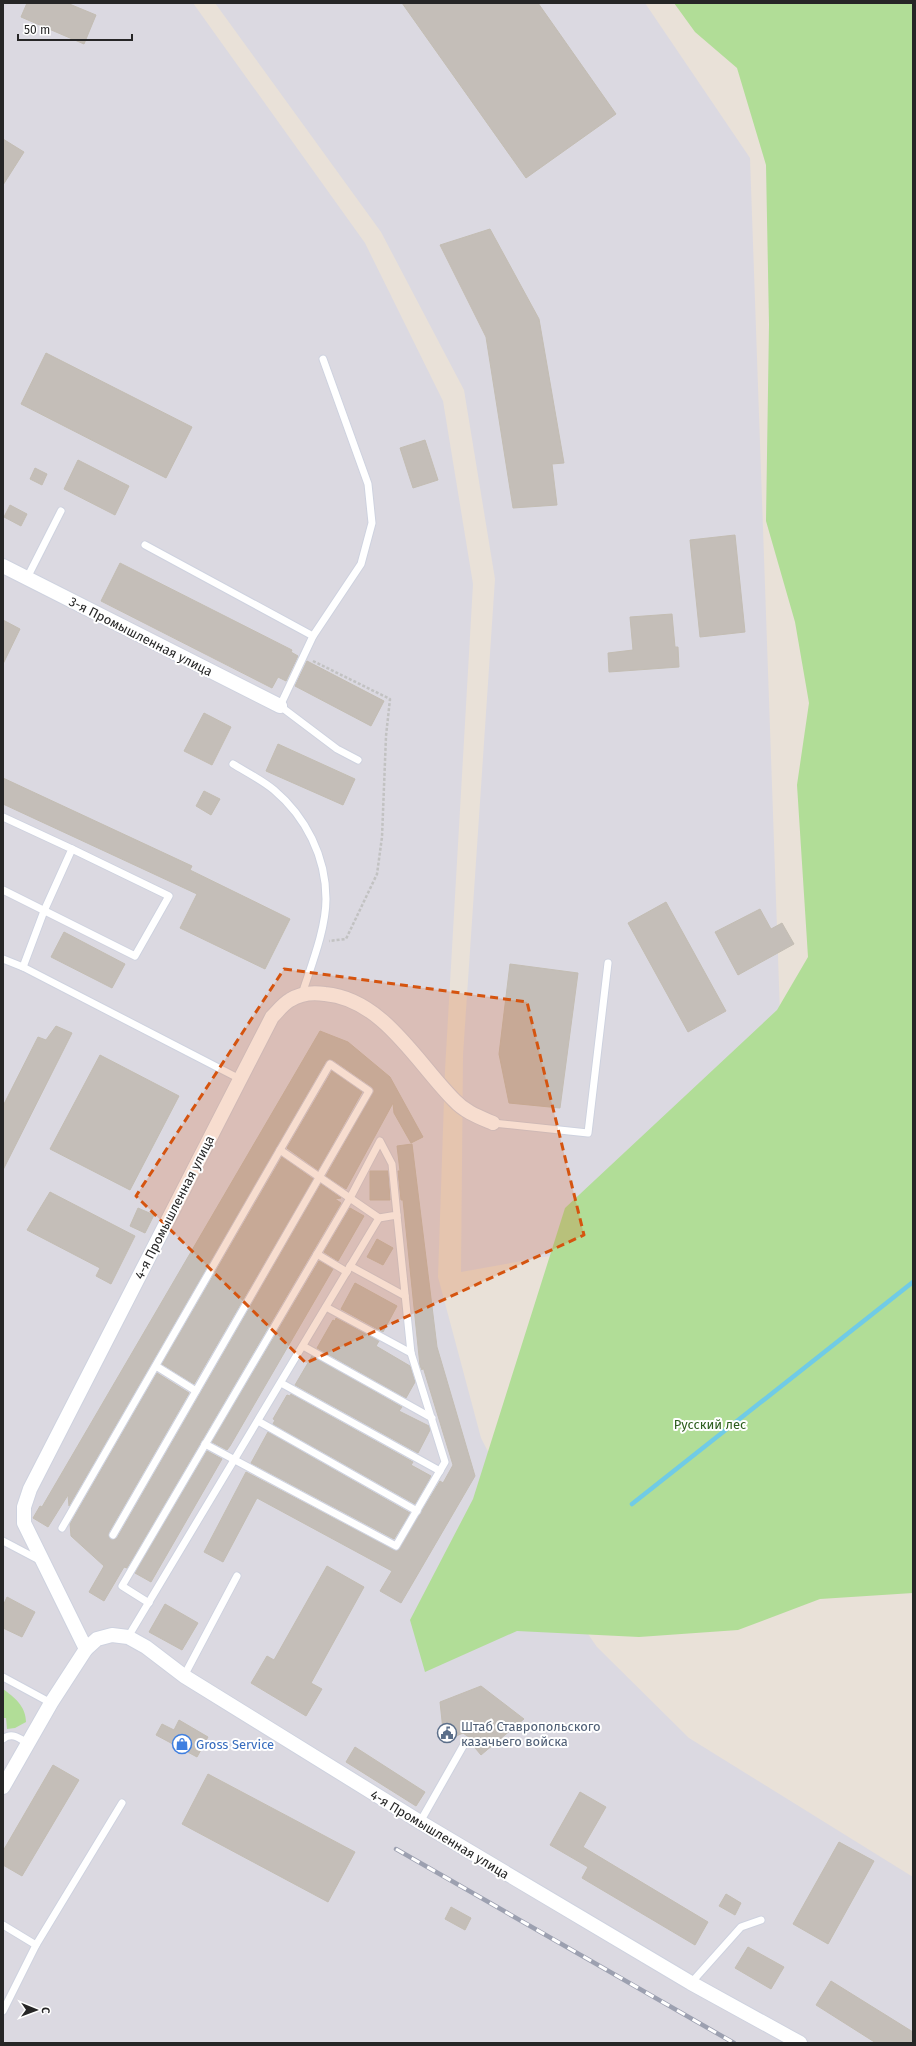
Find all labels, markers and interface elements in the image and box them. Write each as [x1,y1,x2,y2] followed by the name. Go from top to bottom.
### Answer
[18,16,132,42] scale bar
[24,23,50,37] text: 50 m
[67,594,215,679] street label: 3-я Промышленная улица
[132,1133,217,1282] street label: 4-я Промышленная улица
[674,1417,746,1432] park label: Русский лес
[461,1719,601,1749] place label: Штаб Ставропольского казачьего войска
[436,1722,458,1744] public building icon: Штаб Ставропольского казачьего войска
[171,1733,193,1755] shop icon: Gross Service
[196,1737,274,1752] place label: Gross Service
[368,1787,512,1882] street label: 4-я Промышленная улица
[16,1990,56,2030] north arrow
[39,2007,52,2014] text: С

